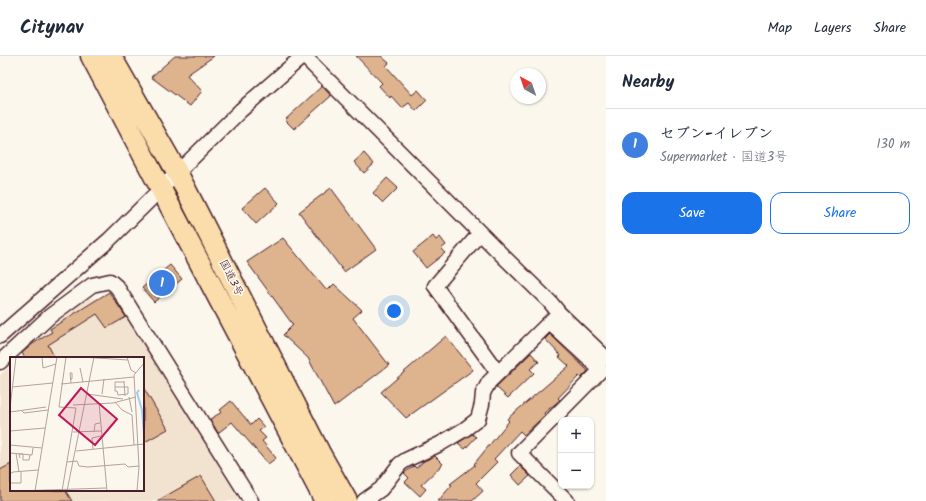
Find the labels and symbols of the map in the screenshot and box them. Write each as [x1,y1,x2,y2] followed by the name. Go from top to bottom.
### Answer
[510,68,546,104] north arrow
[214,256,248,300] street label: 国道3号
[149,268,175,298] pin: 1
[384,301,404,321] your location
[10,357,144,491] inset map

